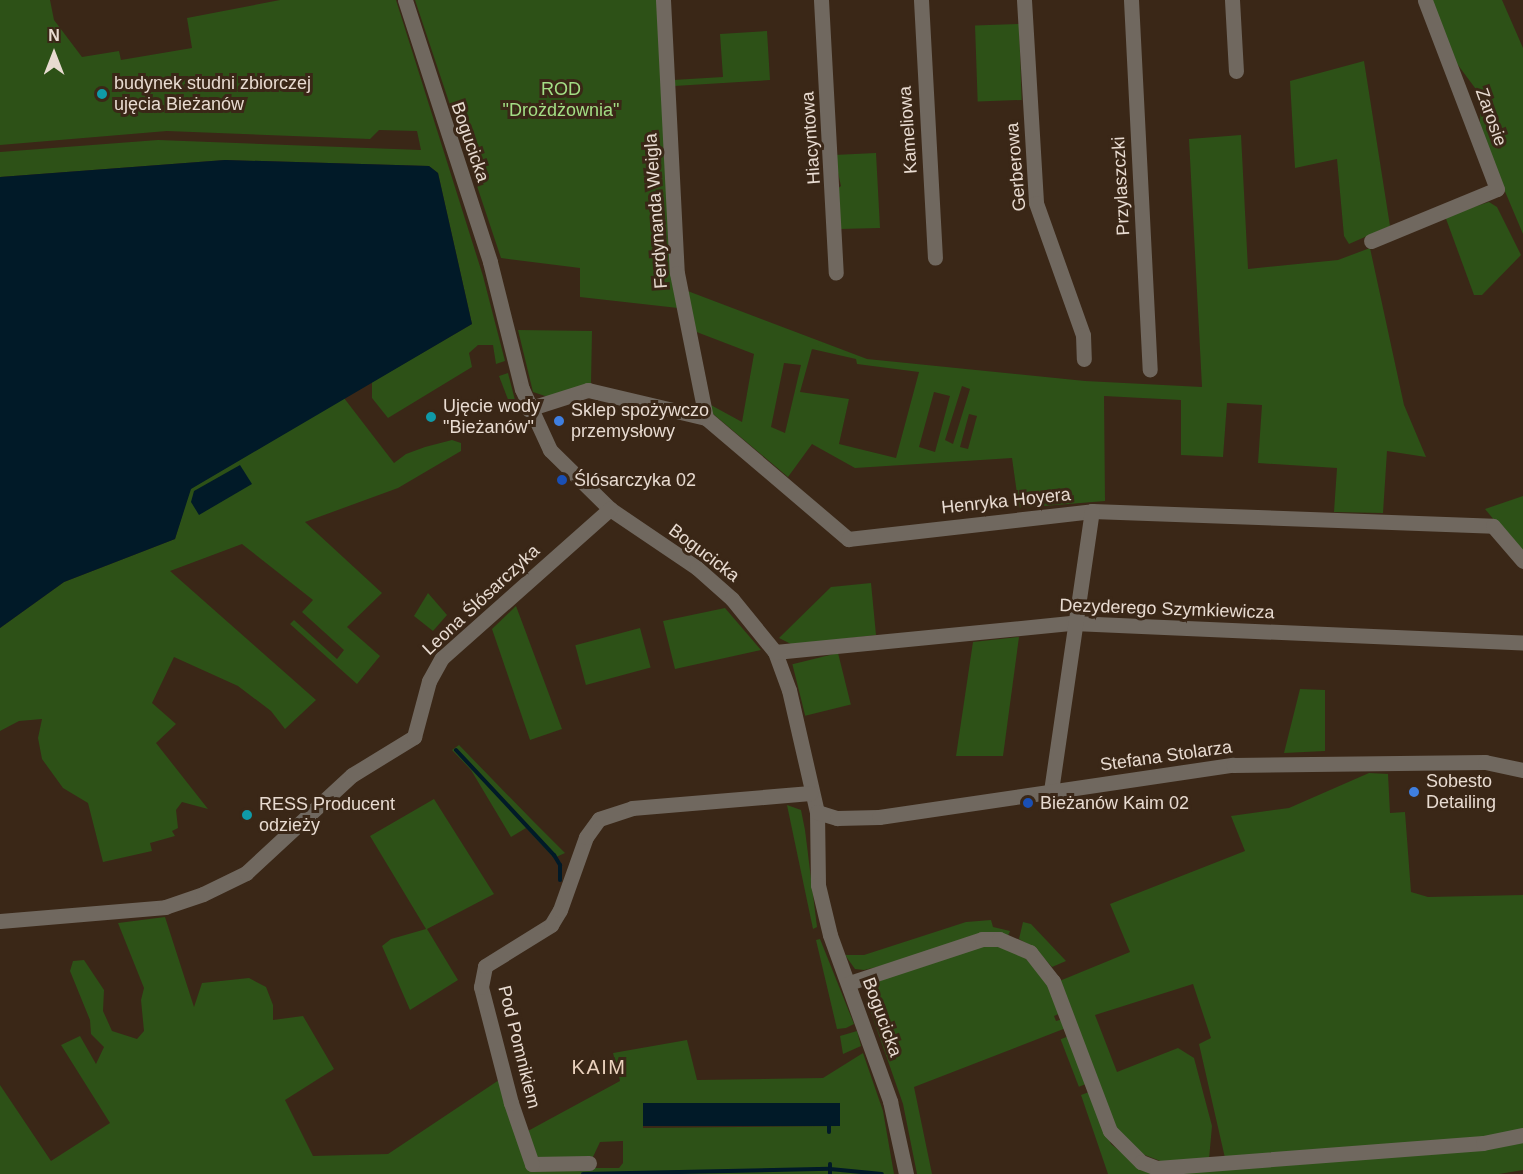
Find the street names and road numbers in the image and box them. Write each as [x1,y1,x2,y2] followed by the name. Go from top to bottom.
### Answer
[894,85,922,175] street label: Kameliowa
[1471,85,1511,149] street label: Zarosie
[797,91,825,185] street label: Hiacyntowa
[446,99,494,185] street label: Bogucicka
[1001,122,1031,212] street label: Gerberowa
[640,133,672,289] street label: Ferdynanda Weigla
[1108,136,1134,236] street label: Przylaszczki
[940,483,1072,519] street label: Henryka Hoyera
[664,519,744,587] street label: Bogucicka
[418,540,544,660] street label: Leona Ślósarczyka
[1059,594,1275,624] street label: Dezyderego Szymkiewicza
[1099,736,1233,776] street label: Stefana Stolarza
[858,974,906,1060] street label: Bogucicka
[493,983,545,1111] street label: Pod Pomnikiem

